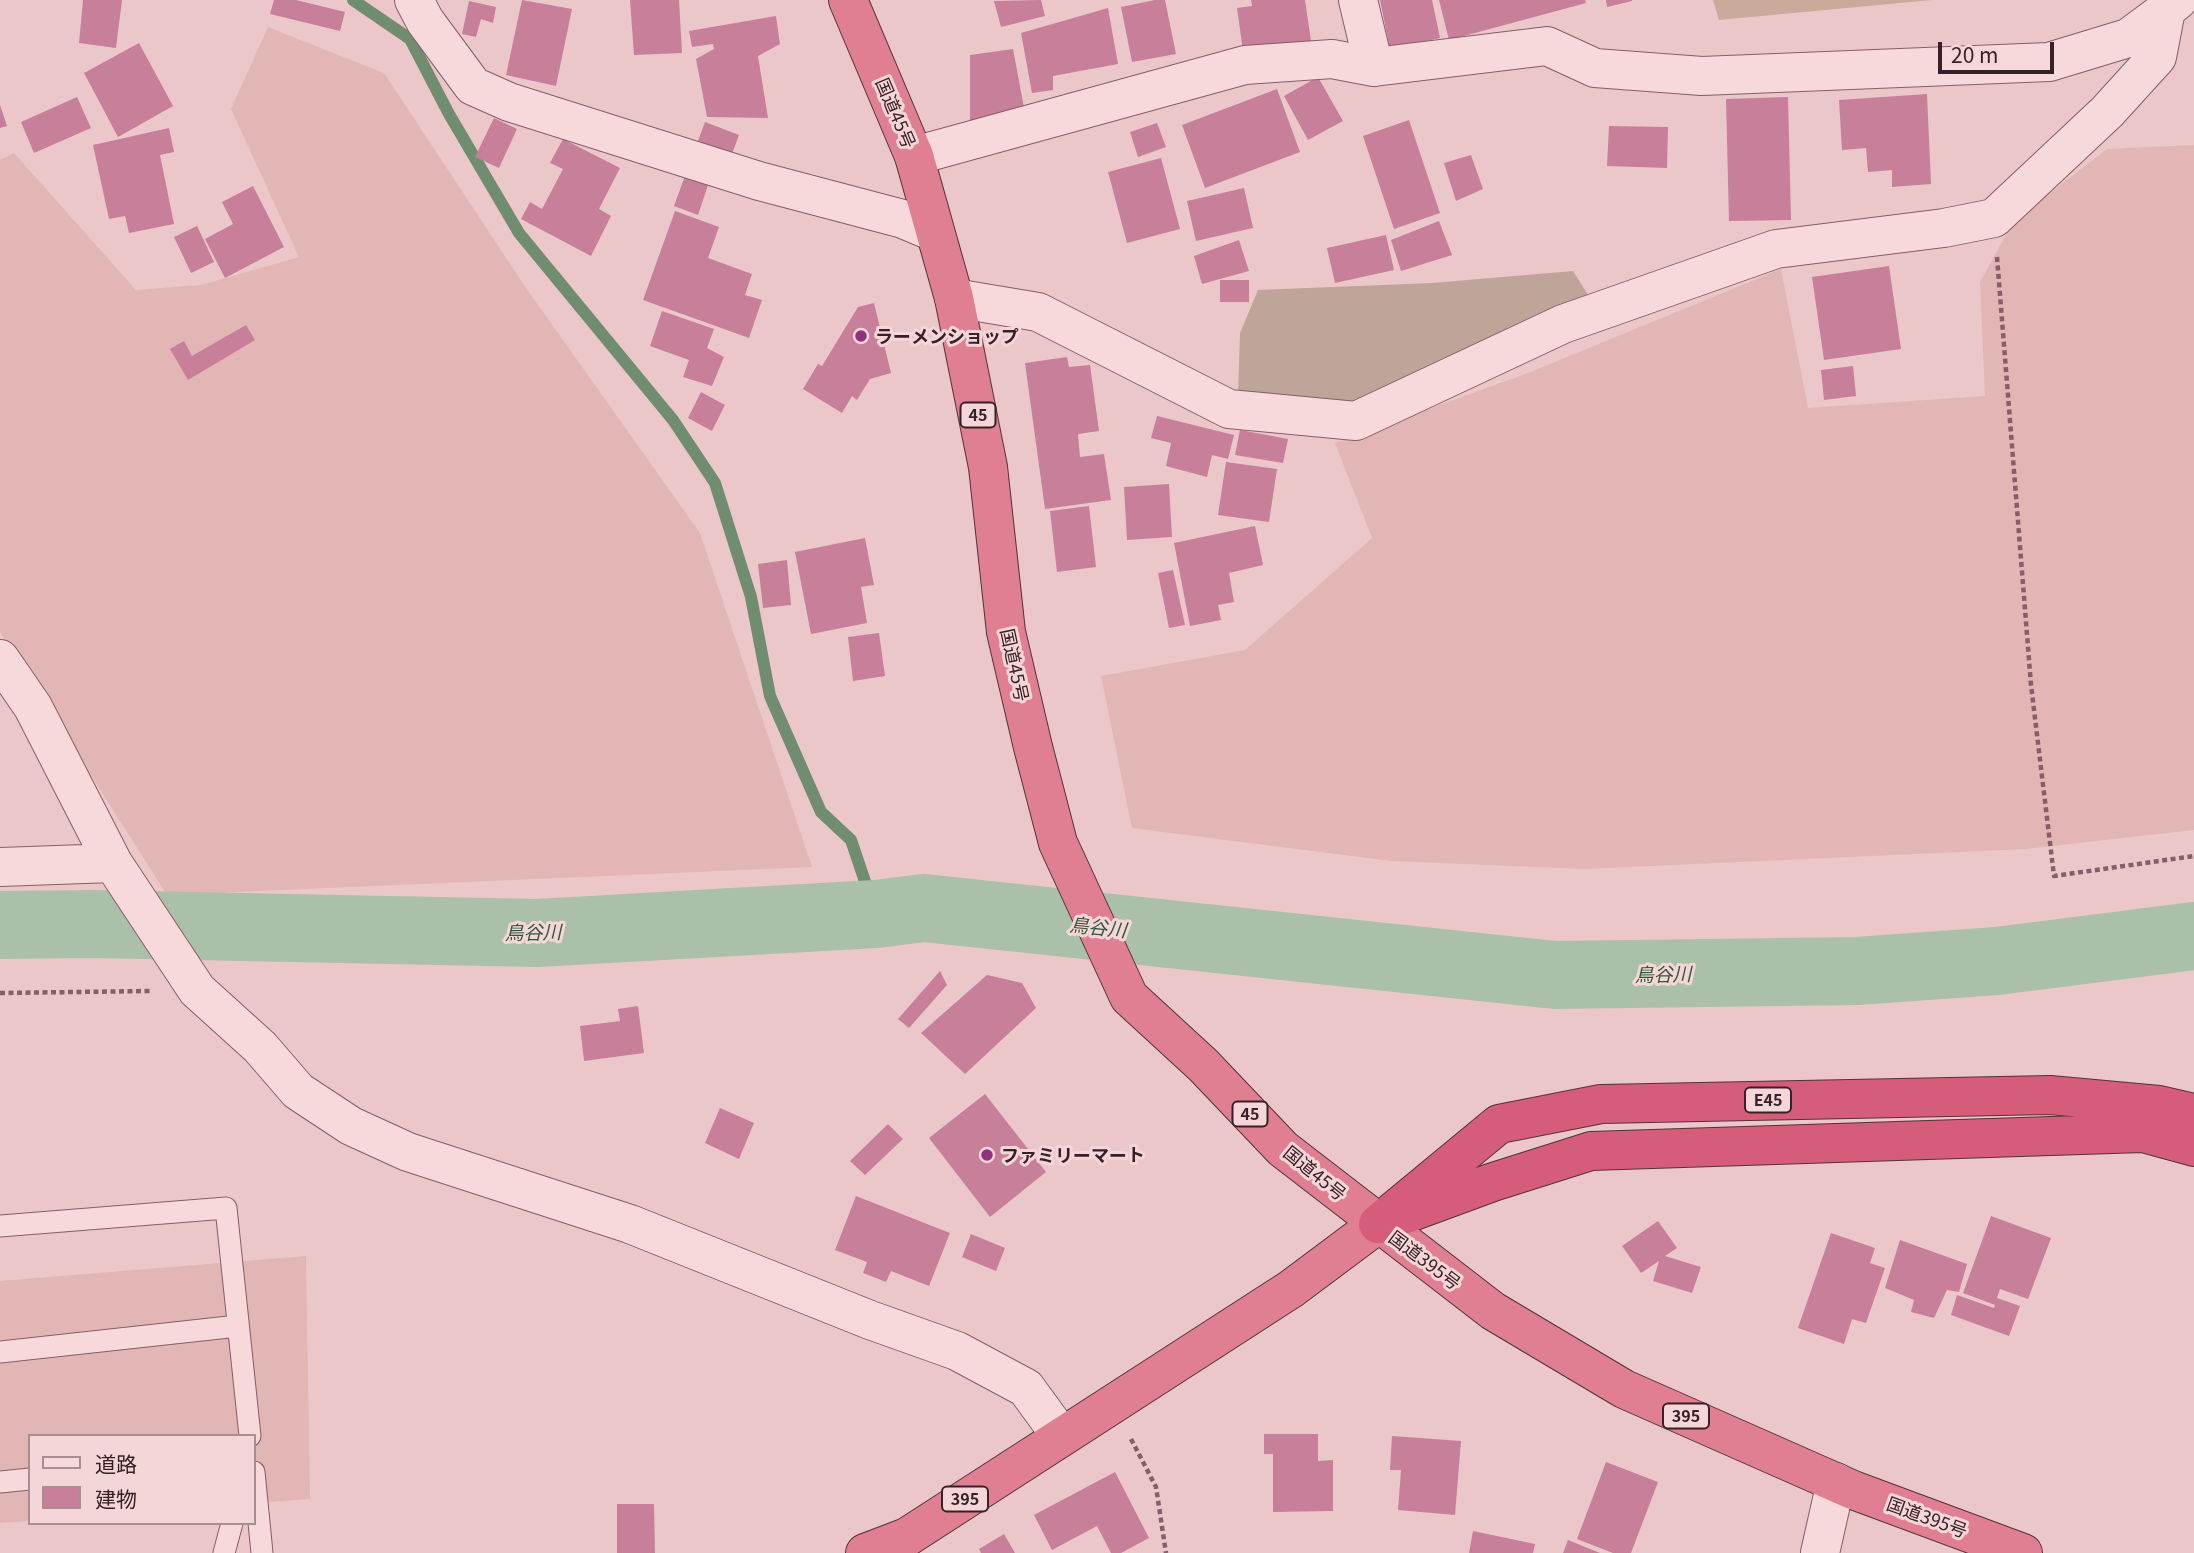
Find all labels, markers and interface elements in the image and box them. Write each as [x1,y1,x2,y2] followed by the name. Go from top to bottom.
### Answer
[1942,28,2058,72] scale bar
[1951,39,1998,69] text: 20 m
[872,75,920,151] street label: 国道45号
[875,325,1019,347] place label: ラーメンショップ
[853,328,869,344] marker: ラーメンショップ
[960,402,996,428] road number: 45
[997,627,1033,703] street label: 国道45号
[1068,913,1128,941] water label: 鳥谷川
[504,920,562,944] water label: 鳥谷川
[1634,962,1692,986] water label: 鳥谷川
[1745,1088,1791,1112] road number: E45
[1232,1102,1268,1126] road number: 45
[1279,1141,1351,1205] street label: 国道45号
[1001,1144,1145,1166] place label: ファミリーマート
[979,1147,995,1163] marker: ファミリーマート
[1385,1226,1465,1294] street label: 国道395号
[1663,1404,1709,1428] road number: 395
[28,1434,256,1525] legend
[95,1448,137,1478] text: 道路
[95,1483,137,1513] text: 建物
[942,1486,988,1512] road number: 395
[1884,1492,1970,1542] street label: 国道395号

